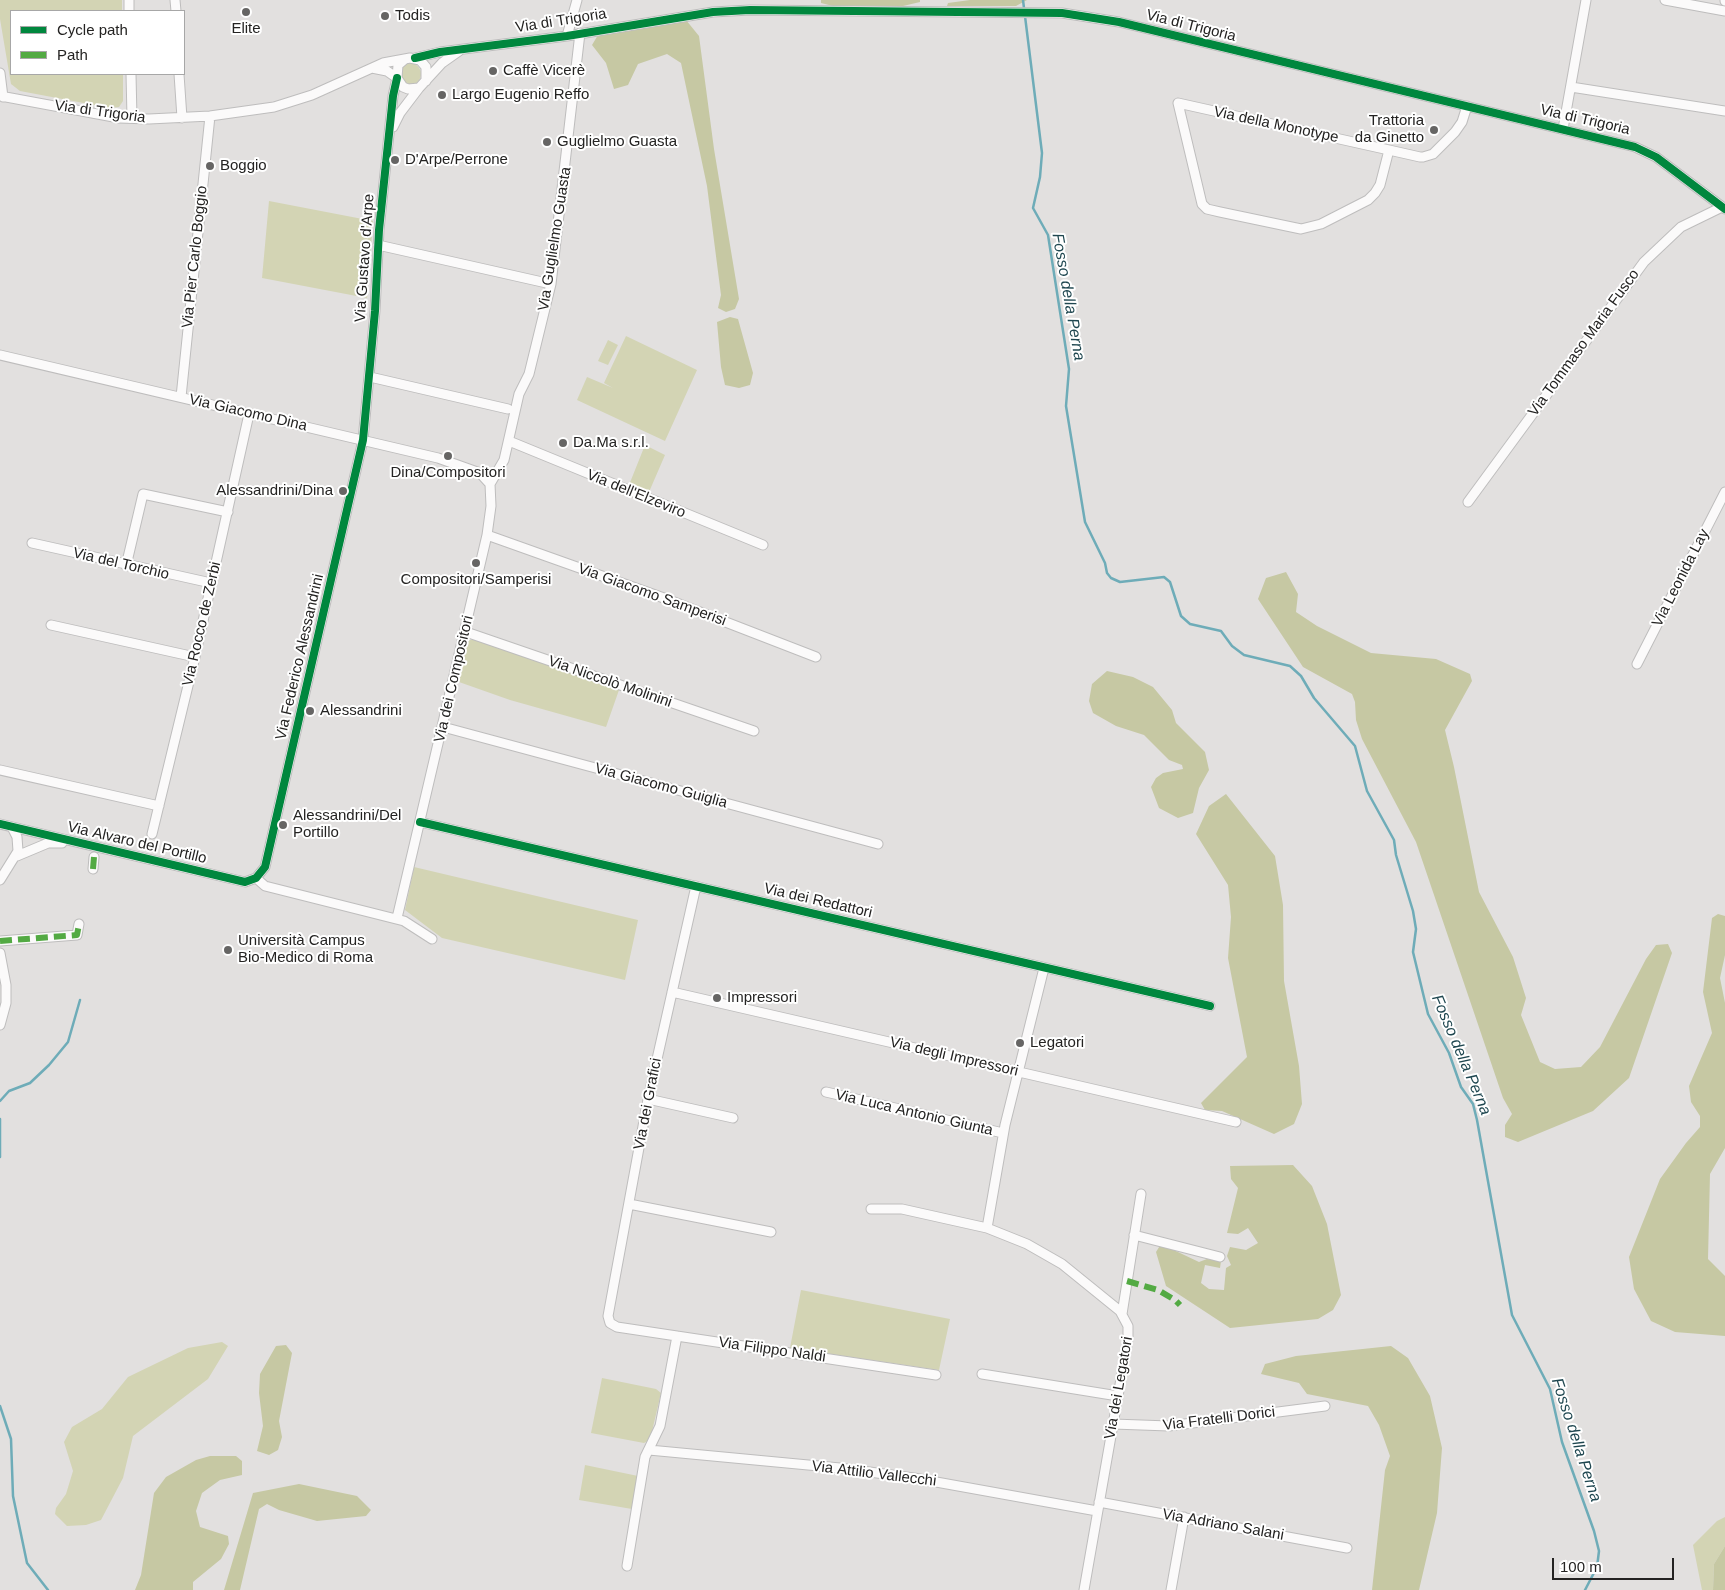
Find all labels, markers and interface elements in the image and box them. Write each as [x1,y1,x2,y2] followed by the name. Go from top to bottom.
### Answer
[514,5,608,37] street label: Via di Trigoria
[240,6,252,18] marker: Elite
[1144,6,1238,46] street label: Via di Trigoria
[395,7,430,25] place label: Todis
[10,10,185,75] legend
[379,10,391,22] marker: Todis
[231,20,261,38] place label: Elite
[57,21,128,38] text: Cycle path
[57,46,88,63] text: Path
[503,62,585,80] place label: Caffè Vicerè
[487,65,499,77] marker: Caffè Vicerè
[452,86,589,104] place label: Largo Eugenio Reffo
[436,89,448,101] marker: Largo Eugenio Reffo
[53,97,147,127] street label: Via di Trigoria
[1538,101,1632,139] street label: Via di Trigoria
[1212,103,1340,147] street label: Via della Monotype
[1355,112,1424,147] place label: Trattoria da Ginetto
[1428,124,1440,136] marker: Trattoria da Ginetto
[557,133,677,151] place label: Guglielmo Guasta
[541,136,553,148] marker: Guglielmo Guasta
[405,151,508,169] place label: D'Arpe/Perrone
[389,154,401,166] marker: D'Arpe/Perrone
[220,157,267,175] place label: Boggio
[204,160,216,172] marker: Boggio
[535,166,575,312] street label: Via Guglielmo Guasta
[179,185,211,329] street label: Via Pier Carlo Boggio
[352,193,378,323] street label: Via Gustavo d'Arpe
[1047,232,1089,362] water label: Fosso della Perna
[1525,266,1643,420] street label: Via Tommaso Maria Fusco
[187,391,309,435] street label: Via Giacomo Dina
[573,434,649,452] place label: Da.Ma s.r.l.
[557,437,569,449] marker: Da.Ma s.r.l.
[442,450,454,462] marker: Dina/Compositori
[390,464,506,482] place label: Dina/Compositori
[584,466,688,522] street label: Via dell'Elzeviro
[216,482,333,500] place label: Alessandrini/Dina
[337,485,349,497] marker: Alessandrini/Dina
[1649,526,1713,630] street label: Via Leonida Lay
[71,544,171,584] street label: Via del Torchio
[470,557,482,569] marker: Compositori/Samperisi
[179,560,225,688] street label: Via Rocco de Zerbi
[575,560,729,630] street label: Via Giacomo Samperisi
[401,571,551,589] place label: Compositori/Samperisi
[272,572,328,742] street label: Via Federico Alessandrini
[431,614,477,744] street label: Via dei Compositori
[546,652,674,712] street label: Via Niccolò Molinini
[320,702,402,720] place label: Alessandrini
[304,705,316,717] marker: Alessandrini
[593,760,729,812] street label: Via Giacomo Guiglia
[293,807,401,842] place label: Alessandrini/Del Portillo
[66,818,208,868] street label: Via Alvaro del Portillo
[277,819,289,831] marker: Alessandrini/Del Portillo
[762,880,874,922] street label: Via dei Redattori
[238,932,373,967] place label: Università Campus Bio-Medico di Roma
[222,944,234,956] marker: Università Campus Bio-Medico di Roma
[727,989,797,1007] place label: Impressori
[711,992,723,1004] marker: Impressori
[1427,992,1495,1118] water label: Fosso della Perna
[888,1033,1020,1081] street label: Via degli Impressori
[1030,1034,1084,1052] place label: Legatori
[1014,1037,1026,1049] marker: Legatori
[630,1057,666,1151] street label: Via dei Grafici
[833,1086,995,1140] street label: Via Luca Antonio Giunta
[717,1334,827,1366] street label: Via Filippo Naldi
[1101,1335,1137,1441] street label: Via dei Legatori
[1547,1376,1605,1504] water label: Fosso della Perna
[1162,1403,1276,1435] street label: Via Fratelli Dorici
[811,1457,937,1491] street label: Via Attilio Vallecchi
[1161,1505,1285,1545] street label: Via Adriano Salani
[1555,1548,1678,1580] scale bar
[1560,1558,1602,1575] text: 100 m

